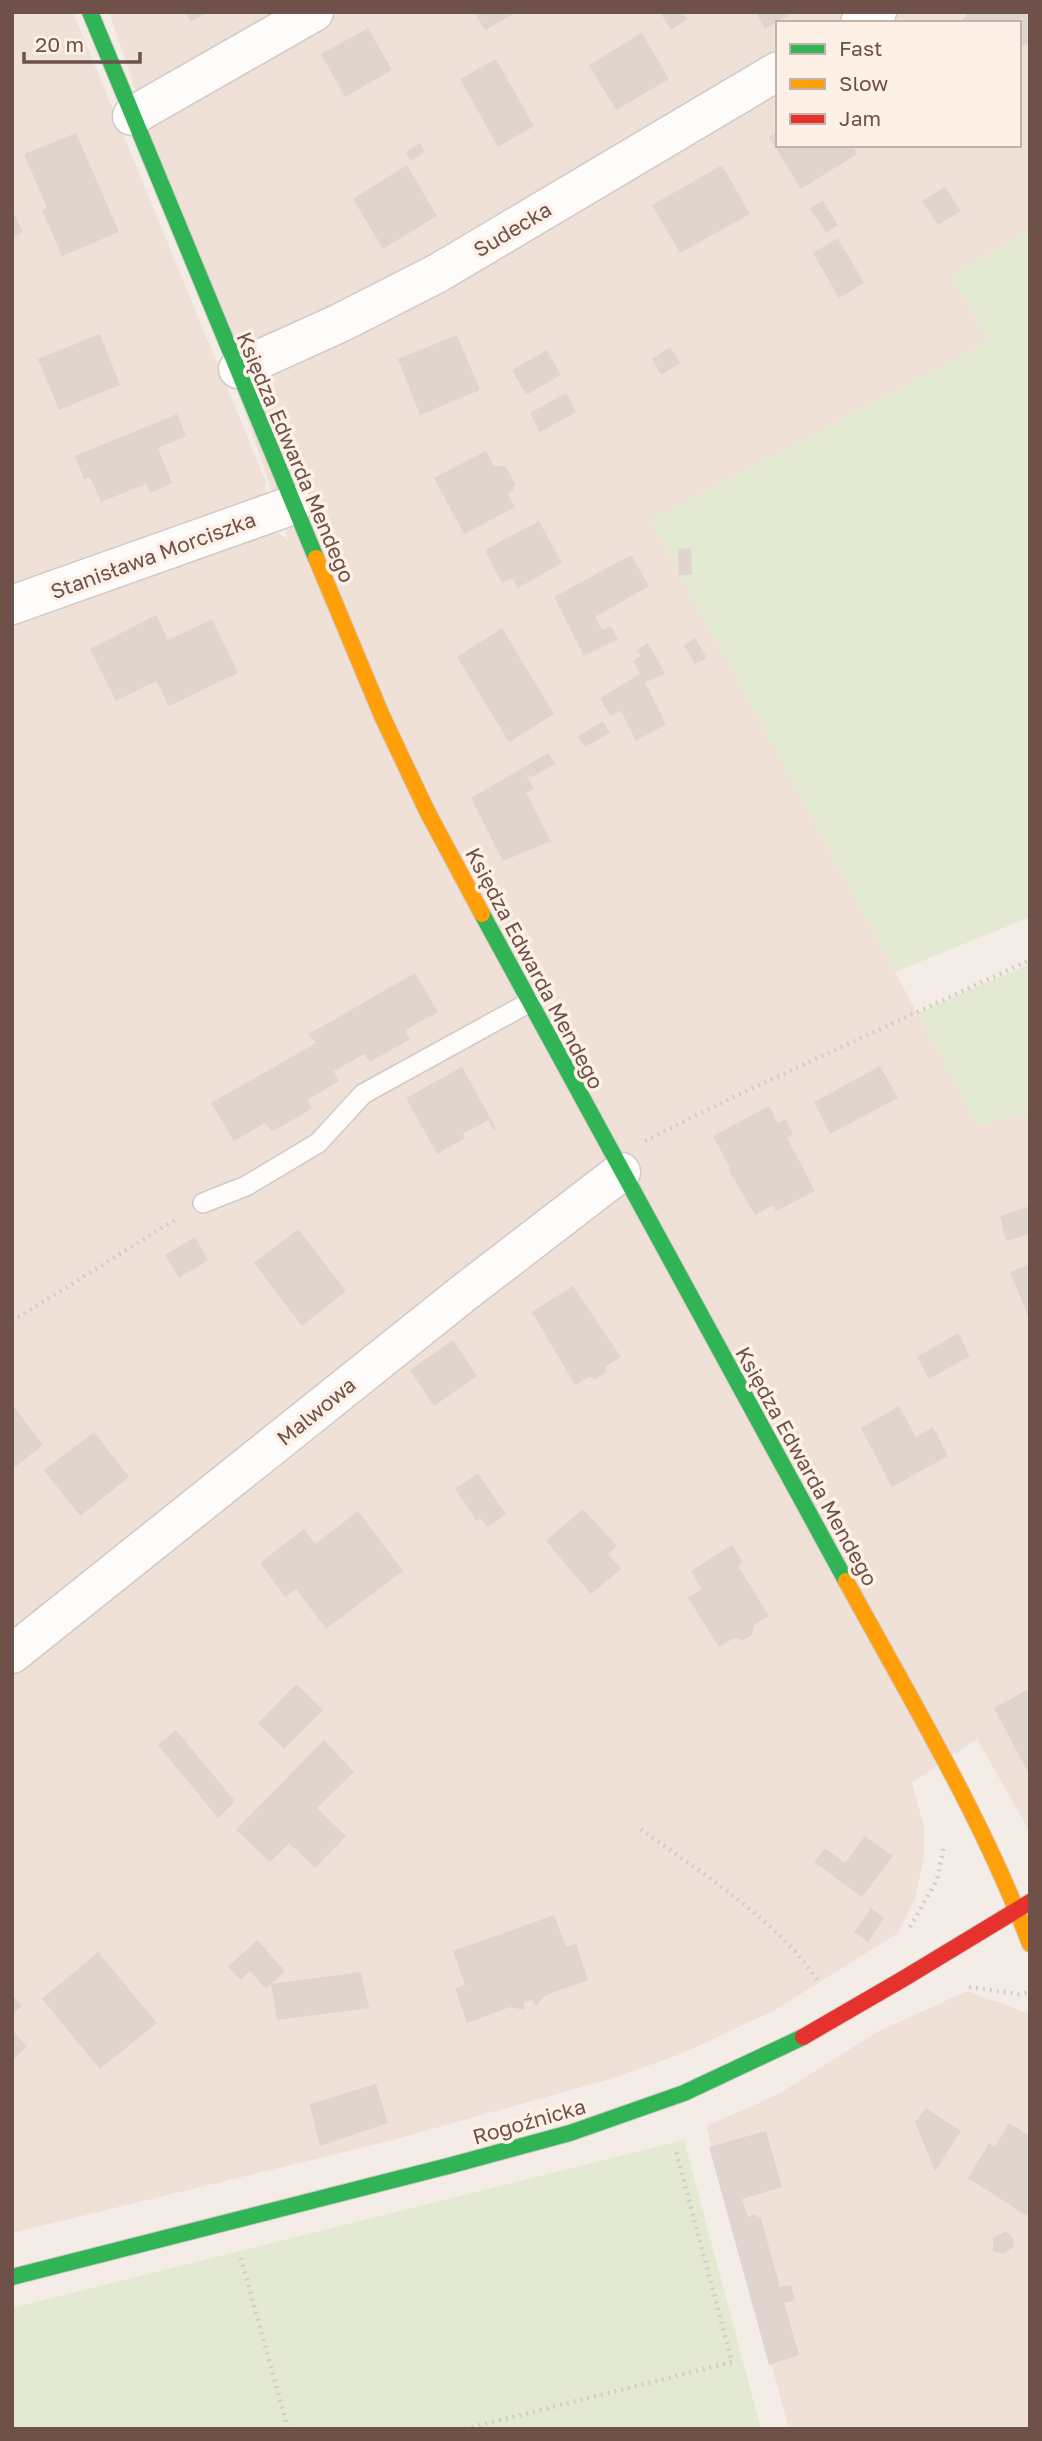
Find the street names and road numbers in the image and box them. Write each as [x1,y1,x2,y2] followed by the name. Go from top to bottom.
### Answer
[468,196,556,262] street label: Sudecka
[231,328,361,586] street label: Księdza Edwarda Mendego
[47,506,259,604] street label: Stanisława Morciszka
[460,843,610,1093] street label: Księdza Edwarda Mendego
[730,1342,884,1590] street label: Księdza Edwarda Mendego
[271,1371,361,1451] street label: Malwowa
[469,2092,589,2150] street label: Rogoźnicka

